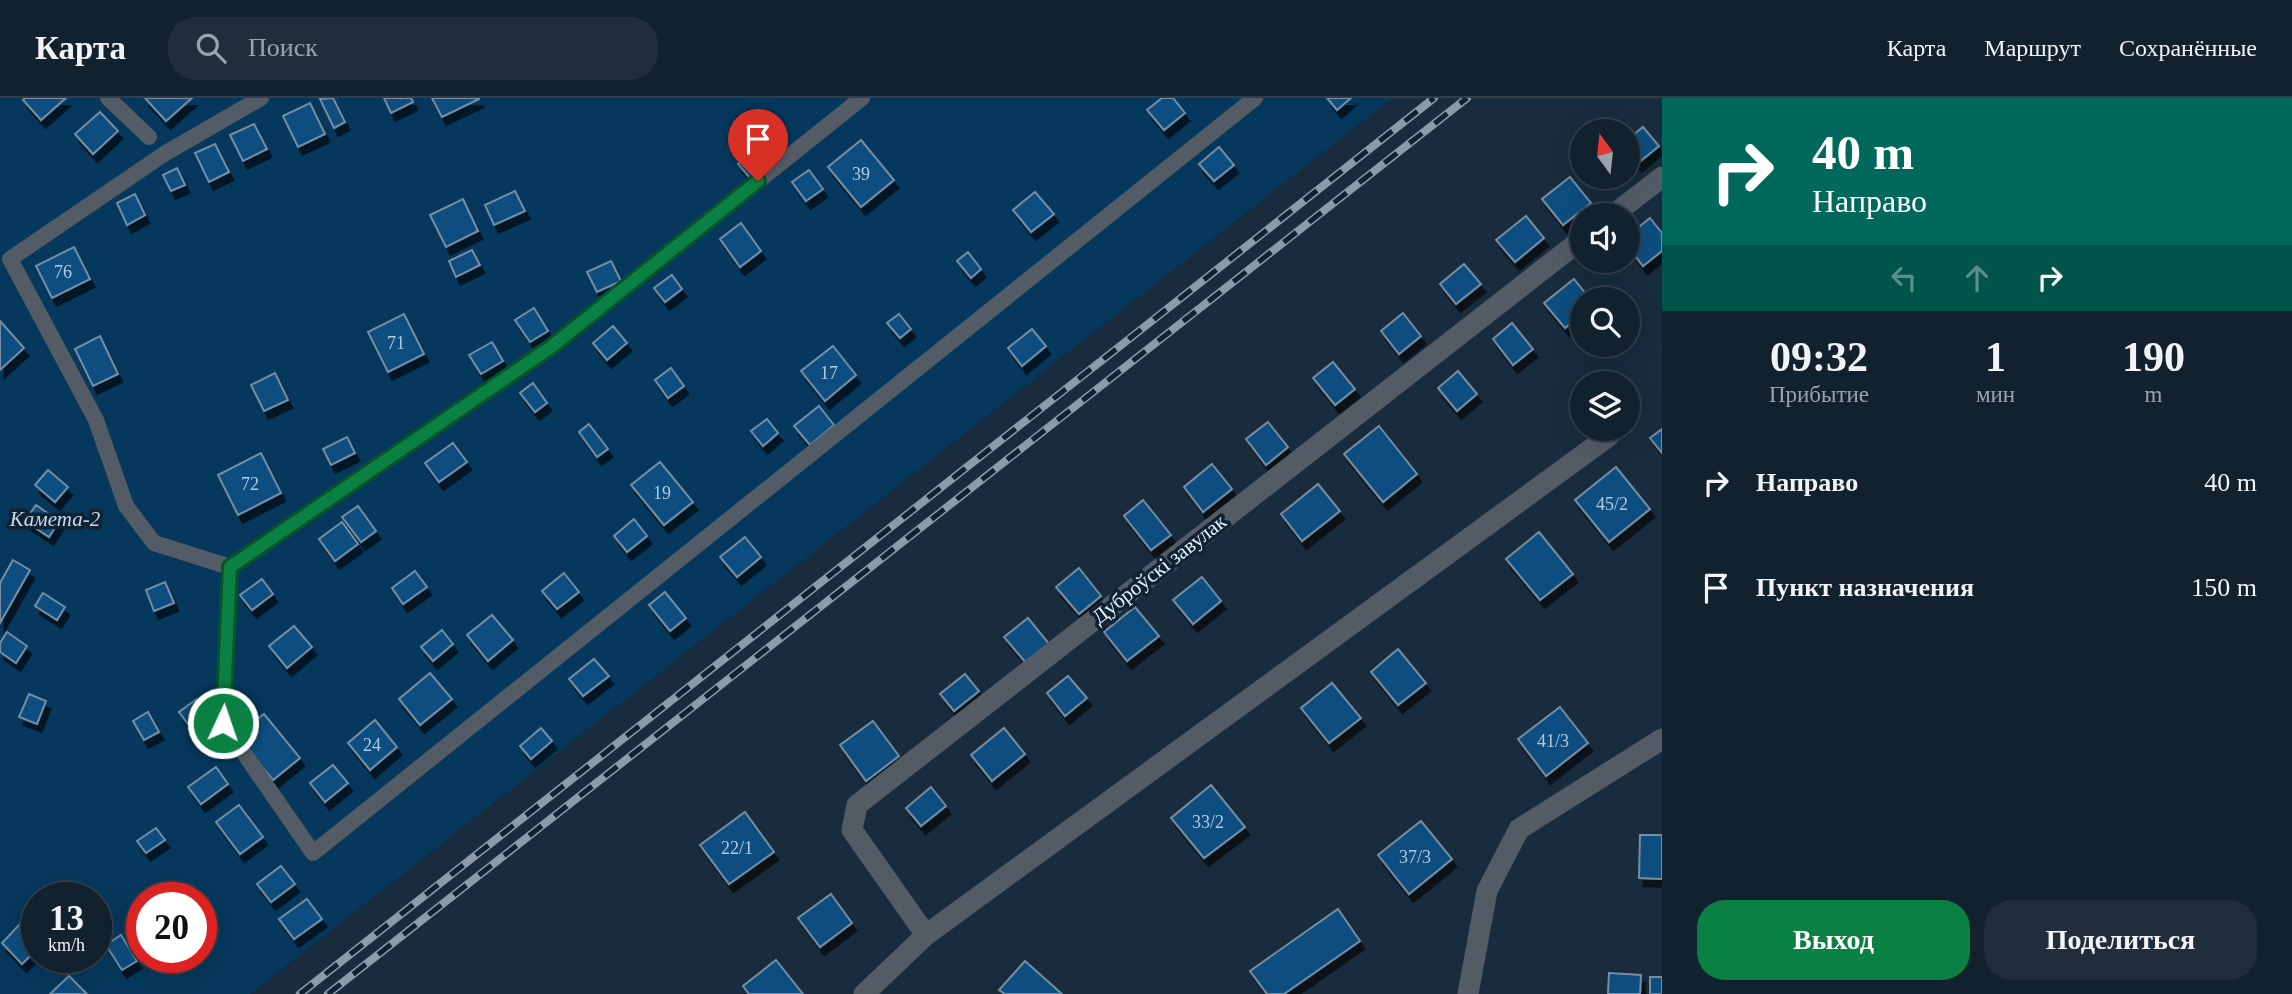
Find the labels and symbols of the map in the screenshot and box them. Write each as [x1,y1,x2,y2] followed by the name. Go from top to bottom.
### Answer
[728,109,788,181] pin
[1570,119,1640,189] north arrow
[852,164,870,184] house number: 39
[54,262,72,282] house number: 76
[387,333,405,353] house number: 71
[820,363,838,383] house number: 17
[241,474,259,494] house number: 72
[653,483,671,503] house number: 19
[1596,494,1628,514] house number: 45/2
[9,507,101,531] park label: Камета-2
[1087,509,1232,629] street label: Дуброўскі завулак
[186,686,260,760] position arrow
[1537,731,1569,751] house number: 41/3
[363,735,381,755] house number: 24
[1192,812,1224,832] house number: 33/2
[721,838,753,858] house number: 22/1
[1399,847,1431,867] house number: 37/3
[126,882,217,973] speed limit sign: 20

